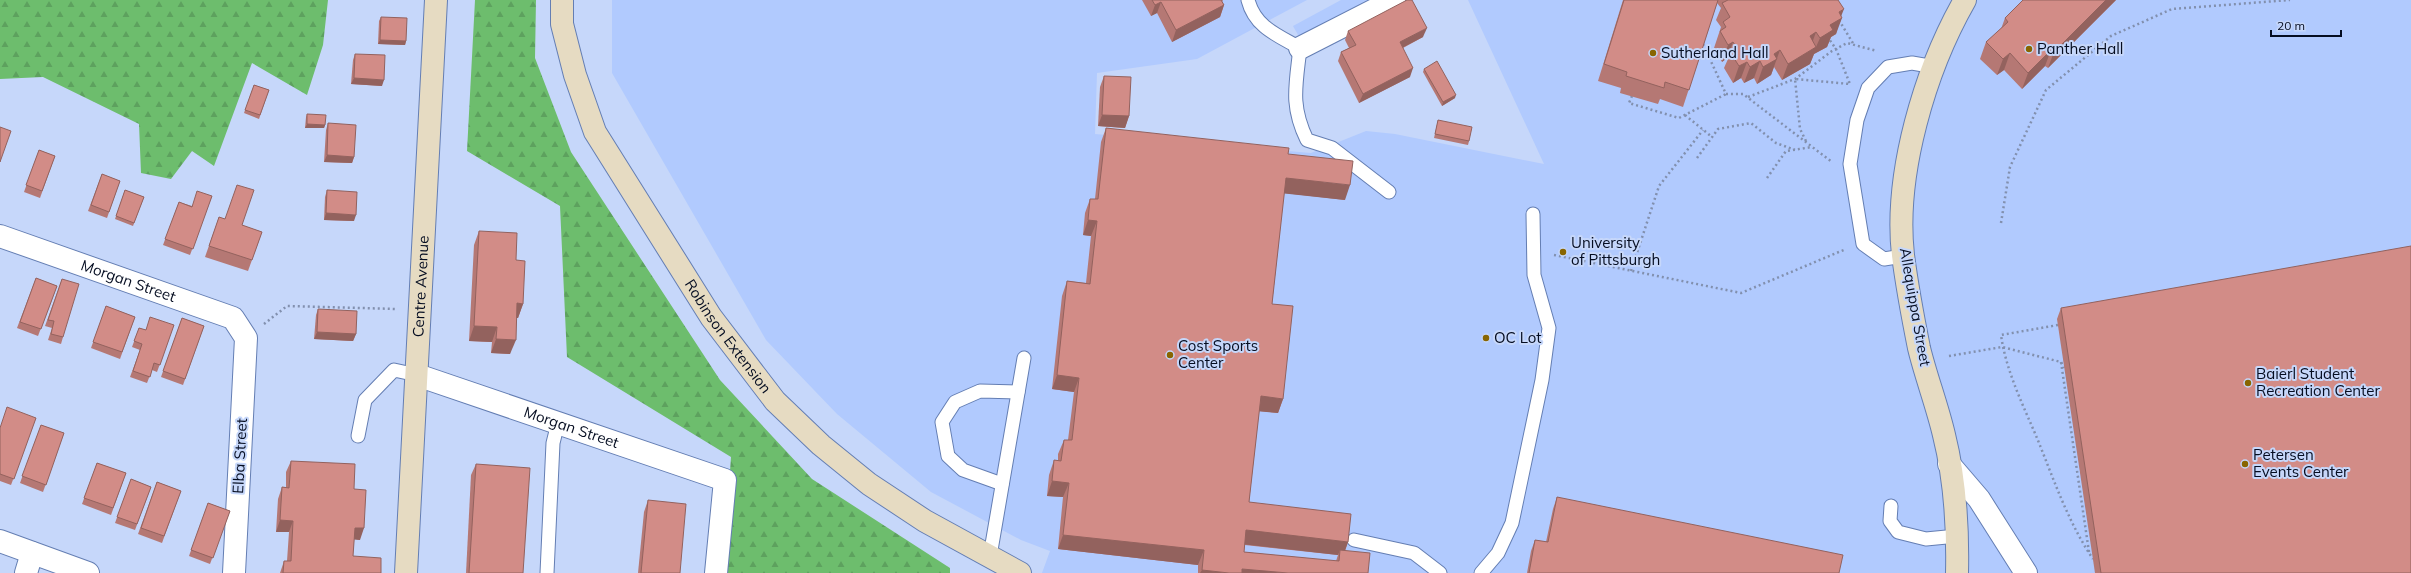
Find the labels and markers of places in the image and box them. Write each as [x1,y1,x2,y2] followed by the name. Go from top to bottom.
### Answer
[2037,39,2123,58] place label: Panther Hall
[1661,43,1769,62] place label: Sutherland Hall
[2024,44,2034,54] marker: Panther Hall
[1648,48,1658,58] marker: Sutherland Hall
[1571,233,1660,269] place label: University of Pittsburgh
[1558,247,1568,257] marker: University of Pittsburgh
[1494,328,1542,347] place label: OC Lot
[1481,333,1491,343] marker: OC Lot
[1178,336,1258,372] place label: Cost Sports Center
[1165,350,1175,360] marker: Cost Sports Center
[2256,364,2380,400] place label: Baierl Student Recreation Center
[2243,378,2253,388] marker: Baierl Student Recreation Center
[2253,445,2349,481] place label: Petersen Events Center
[2240,459,2250,469] marker: Petersen Events Center

